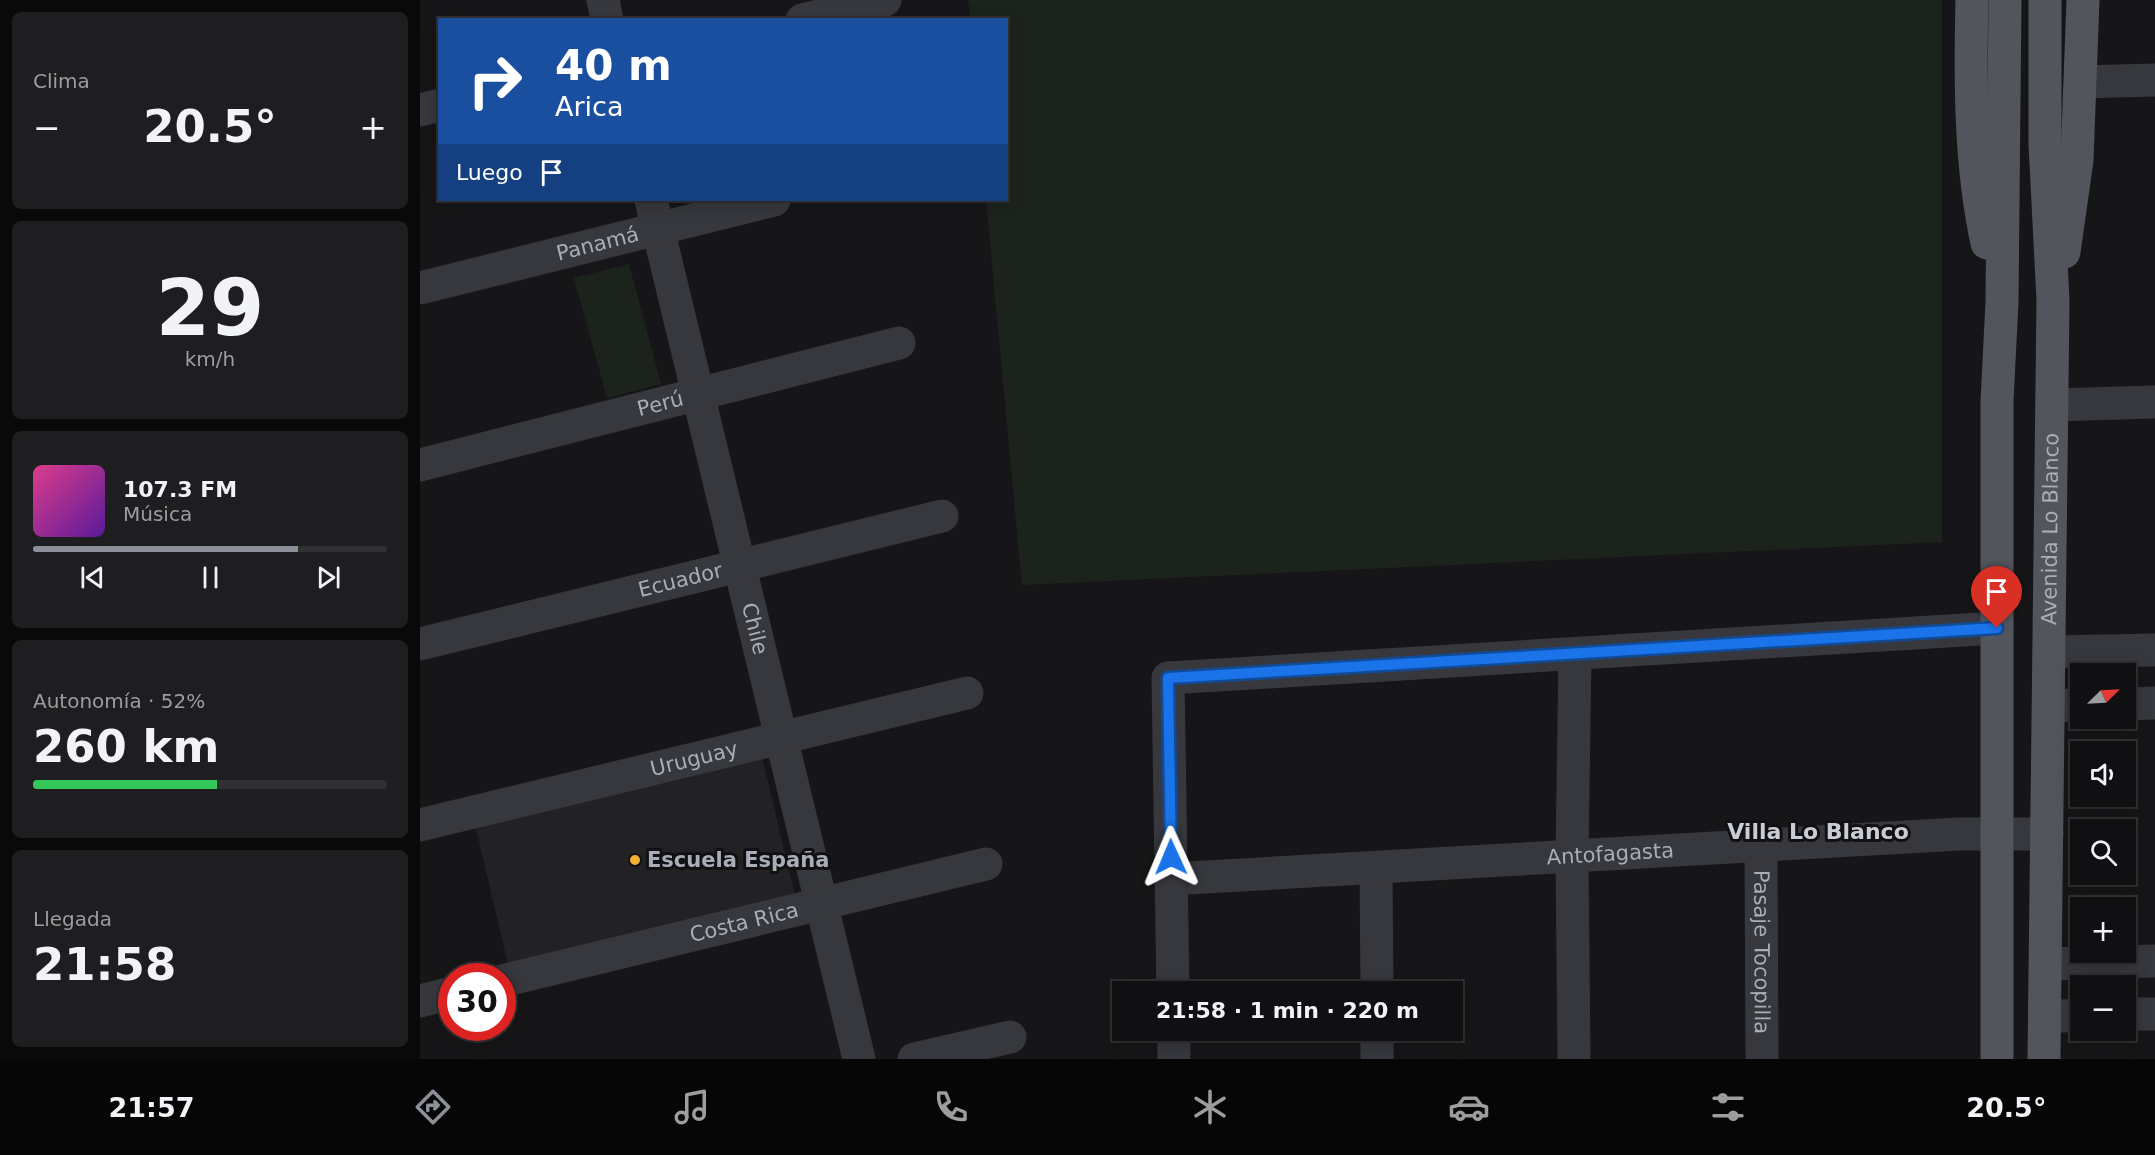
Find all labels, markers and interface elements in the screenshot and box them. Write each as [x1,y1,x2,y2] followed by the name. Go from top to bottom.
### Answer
[555,41,672,90] text: 40 m
[456,42,534,120] icon: right
[33,69,90,93] text: Clima
[555,91,623,122] text: Arica
[143,100,277,153] text: 20.5°
[33,108,61,147] text: −
[359,108,387,147] text: +
[535,156,568,189] icon: arrive
[456,160,523,185] text: Luego
[554,222,641,266] street label: Panamá
[156,263,264,353] text: 29
[185,347,235,371] text: km/h
[635,386,686,421] street label: Perú
[2037,433,2063,625] street label: Avenida Lo Blanco
[123,477,237,502] text: 107.3 FM
[123,502,192,526] text: Música
[636,558,725,602] street label: Ecuador
[76,561,109,594] icon: previous
[194,561,227,594] icon: pause
[312,561,345,594] icon: next
[1971,566,2022,628] pin
[1980,575,2013,608] icon: arrive
[737,600,773,657] street label: Chile
[2070,663,2136,729] north arrow
[2070,663,2136,1041] map controls
[33,689,205,713] text: Autonomía · 52%
[33,720,219,773] text: 260 km
[648,737,740,781] street label: Uruguay
[2070,741,2136,807] button: sound
[1727,819,1909,844] district label: Villa Lo Blanco
[2070,819,2136,885] button: search
[1139,825,1203,889] position arrow
[1546,838,1675,870] street label: Antofagasta
[647,848,829,872] place label: Escuela España
[628,853,642,867] marker: Escuela España
[1749,870,1774,1034] street label: Pasaje Tocopilla
[2070,897,2136,963] button: +
[687,898,801,947] street label: Costa Rica
[33,907,112,931] text: Llegada
[33,938,176,991] text: 21:58
[438,963,516,1041] speed limit sign: 30
[2070,975,2136,1041] button: −
[1156,998,1419,1023] text: 21:58 · 1 min · 220 m
[412,1086,454,1128] icon: directions
[671,1086,713,1128] icon: music
[930,1086,972,1128] icon: phone
[1189,1086,1231,1128] icon: climate
[1448,1086,1490,1128] icon: car
[1707,1086,1749,1128] icon: filters
[109,1092,195,1123] text: 21:57
[1966,1092,2046,1123] text: 20.5°

